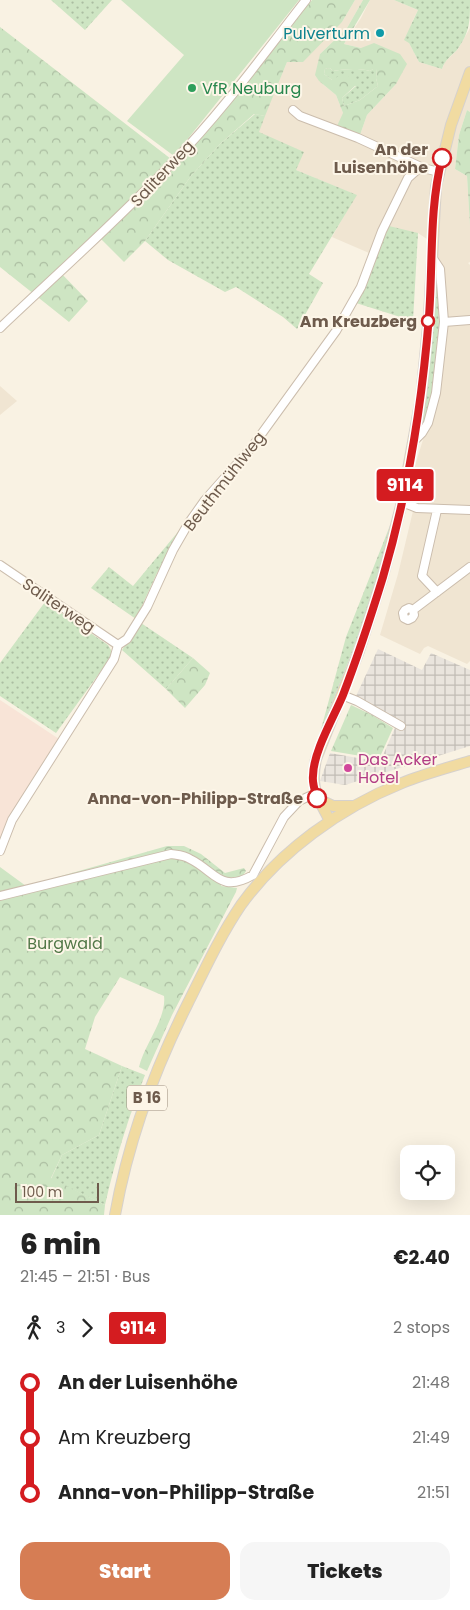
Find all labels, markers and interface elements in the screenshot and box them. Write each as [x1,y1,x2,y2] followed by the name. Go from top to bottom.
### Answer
[283,22,370,45] place label: Pulverturm
[374,27,386,39] marker: Pulverturm
[202,77,301,100] place label: VfR Neuburg
[186,82,198,94] marker: VfR Neuburg
[125,135,199,212] street label: Saliterweg
[334,138,428,179] place label: An der Luisenhöhe
[432,148,452,168] marker: An der Luisenhöhe
[300,310,417,333] place label: Am Kreuzberg
[421,314,435,328] marker: Am Kreuzberg
[178,427,271,536] street label: Beuthmühlweg
[370,469,440,501] line badge: 9114
[387,472,423,497] text: 9114
[18,572,100,638] street label: Saliterweg
[358,748,437,789] place label: Das Acker Hotel
[342,762,354,774] marker: Das Acker Hotel
[87,787,303,810] place label: Anna-von-Philipp-Straße
[307,788,327,808] marker: Anna-von-Philipp-Straße
[27,932,103,955] park label: Burgwald
[127,1086,167,1110] road number: B 16
[400,1145,455,1200] map controls
[400,1145,455,1200] button: locate
[15,1180,99,1203] scale bar
[22,1182,62,1202] text: 100 m
[20,1225,101,1264] text: 6 min
[393,1244,450,1271] text: €2.40
[20,1265,150,1288] text: 21:45 – 21:51 · Bus
[20,1314,48,1342] icon: walk
[73,1314,101,1342] icon: forward
[119,1315,156,1340] text: 9114
[56,1316,65,1339] text: 3
[393,1316,450,1339] text: 2 stops
[58,1369,238,1396] text: An der Luisenhöhe
[412,1371,450,1394] text: 21:48
[58,1424,191,1451] text: Am Kreuzberg
[412,1426,450,1449] text: 21:49
[58,1479,314,1506] text: Anna-von-Philipp-Straße
[417,1481,450,1504] text: 21:51
[20,1542,230,1600] button: Start
[240,1542,450,1600] button: Tickets

